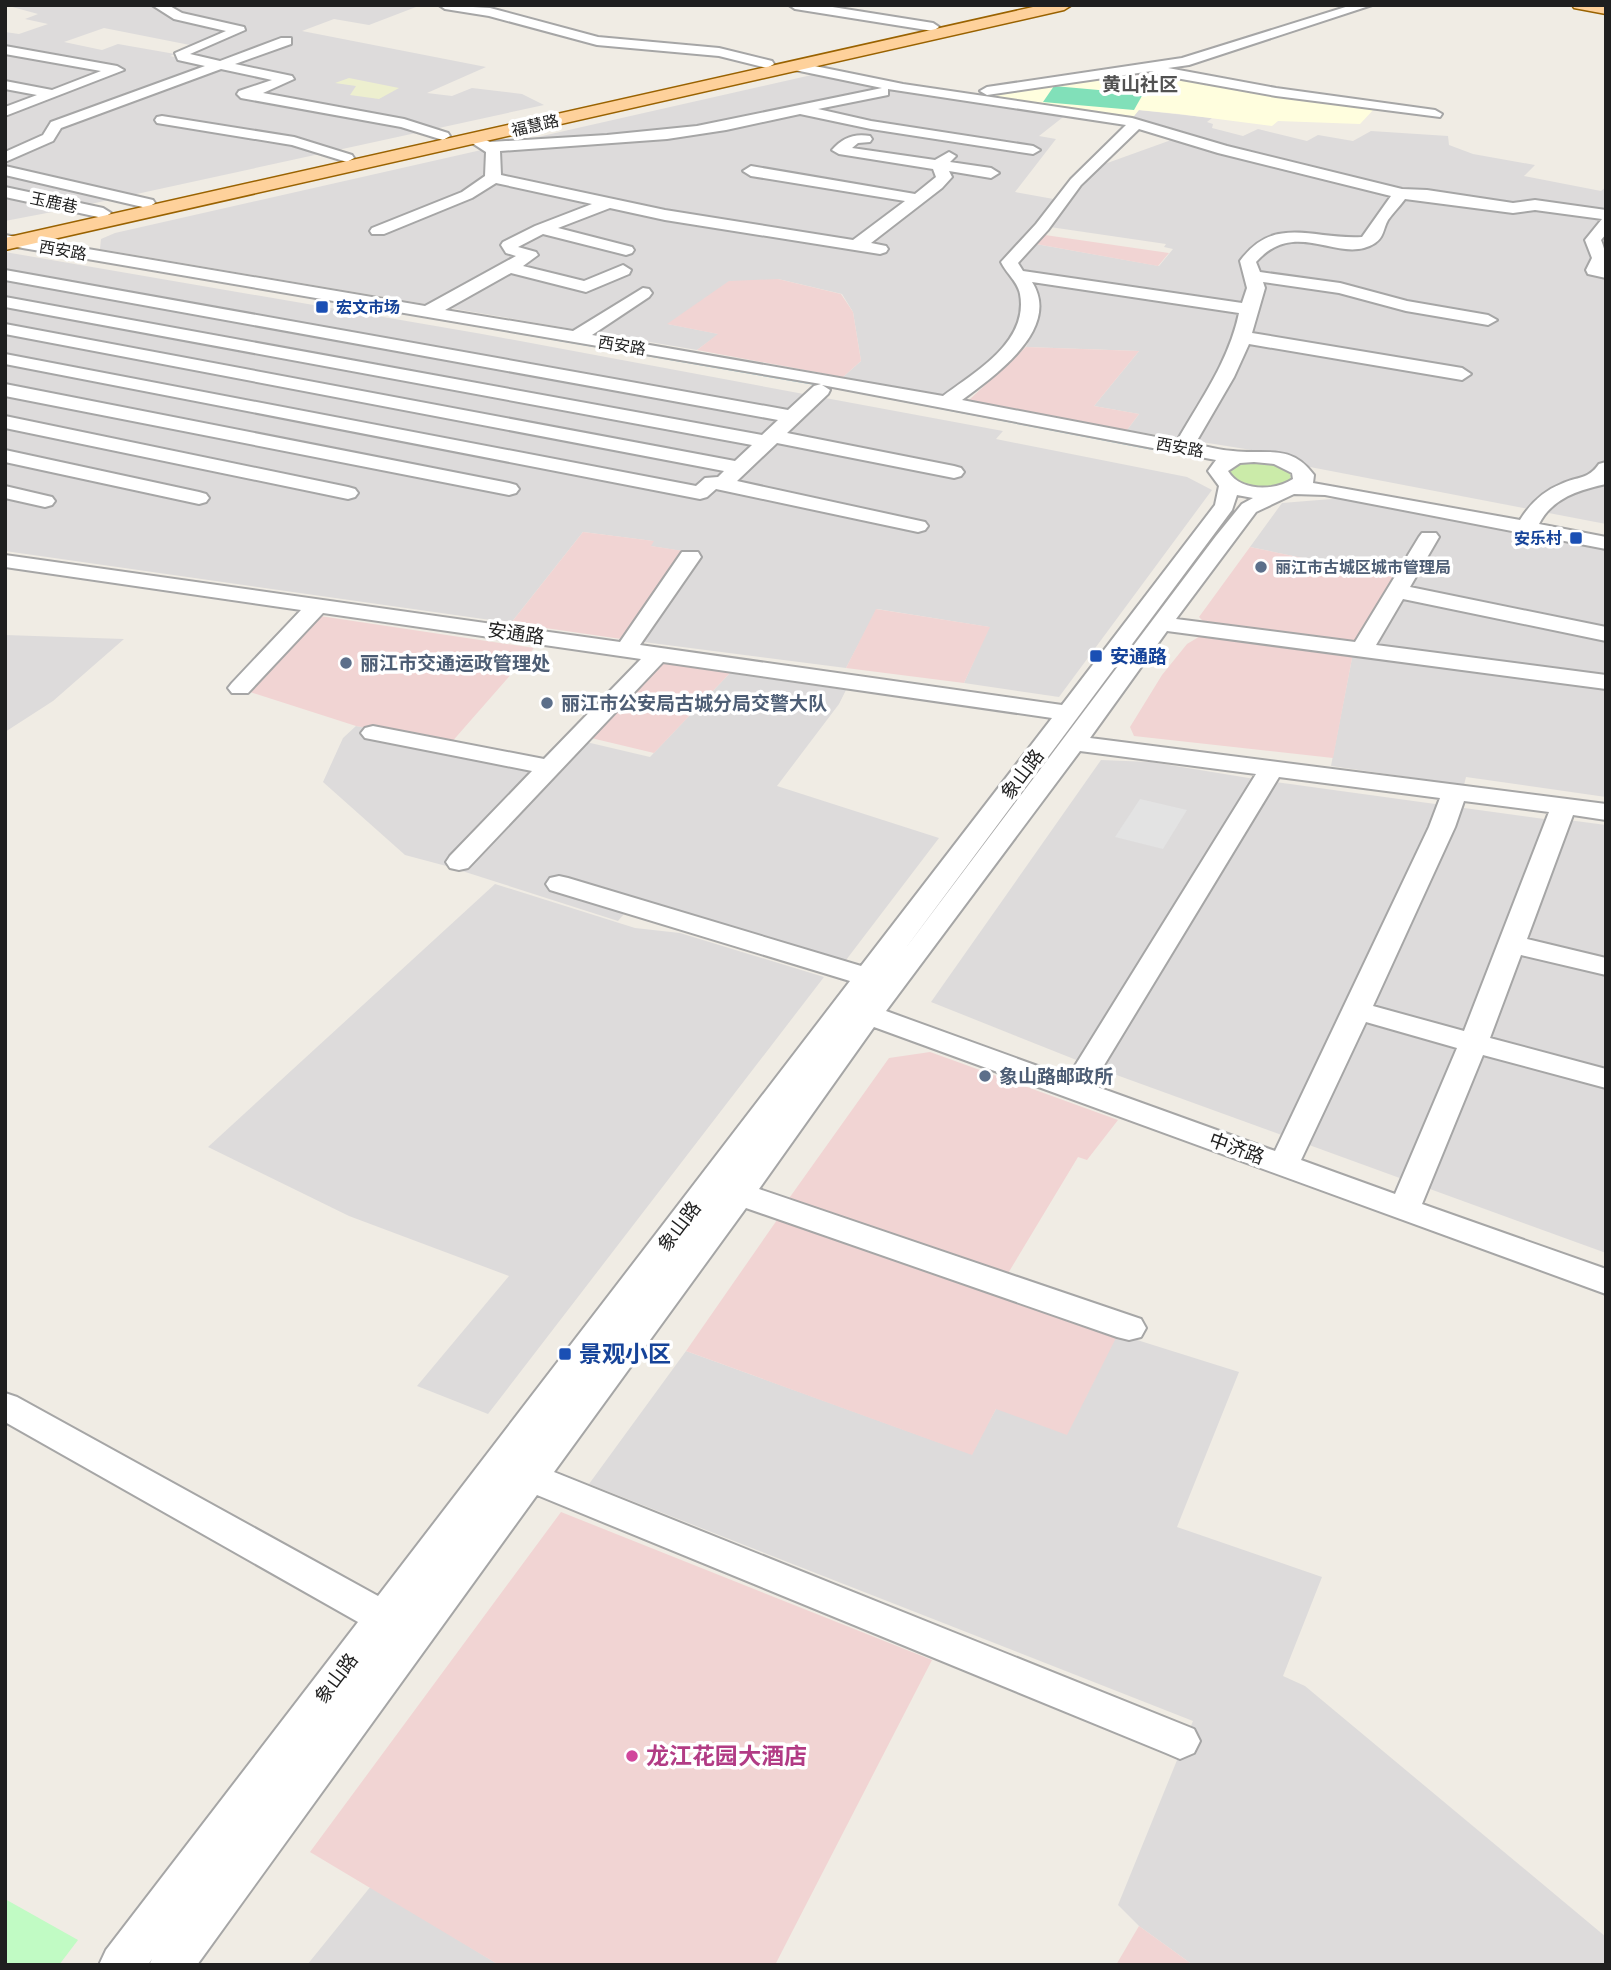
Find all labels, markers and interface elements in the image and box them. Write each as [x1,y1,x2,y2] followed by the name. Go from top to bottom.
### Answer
[1102,72,1178,95] district label: 黄山社区
[509,110,560,139] street label: 福慧路
[29,187,80,216] street label: 玉鹿巷
[38,236,88,263] street label: 西安路
[336,297,400,316] place label: 宏文市场
[314,299,330,315] marker: 宏文市场
[597,331,647,358] street label: 西安路
[1155,433,1205,460] street label: 西安路
[1514,528,1562,547] place label: 安乐村
[1568,530,1584,546] marker: 安乐村
[1275,557,1451,576] place label: 丽江市古城区城市管理局
[1253,559,1269,575] marker: 丽江市古城区城市管理局
[486,617,546,648] street label: 安通路
[1110,644,1167,667] place label: 安通路
[1088,648,1104,664] marker: 安通路
[360,651,550,674] place label: 丽江市交通运政管理处
[338,655,354,671] marker: 丽江市交通运政管理处
[561,691,827,714] place label: 丽江市公安局古城分局交警大队
[539,695,555,711] marker: 丽江市公安局古城分局交警大队
[995,744,1048,803] street label: 象山路
[999,1064,1113,1087] place label: 象山路邮政所
[977,1068,993,1084] marker: 象山路邮政所
[1206,1127,1268,1168] street label: 中济路
[652,1196,705,1255] street label: 象山路
[579,1339,671,1367] place label: 景观小区
[557,1346,573,1362] marker: 景观小区
[309,1648,362,1707] street label: 象山路
[646,1741,807,1769] place label: 龙江花园大酒店
[624,1748,640,1764] marker: 龙江花园大酒店

